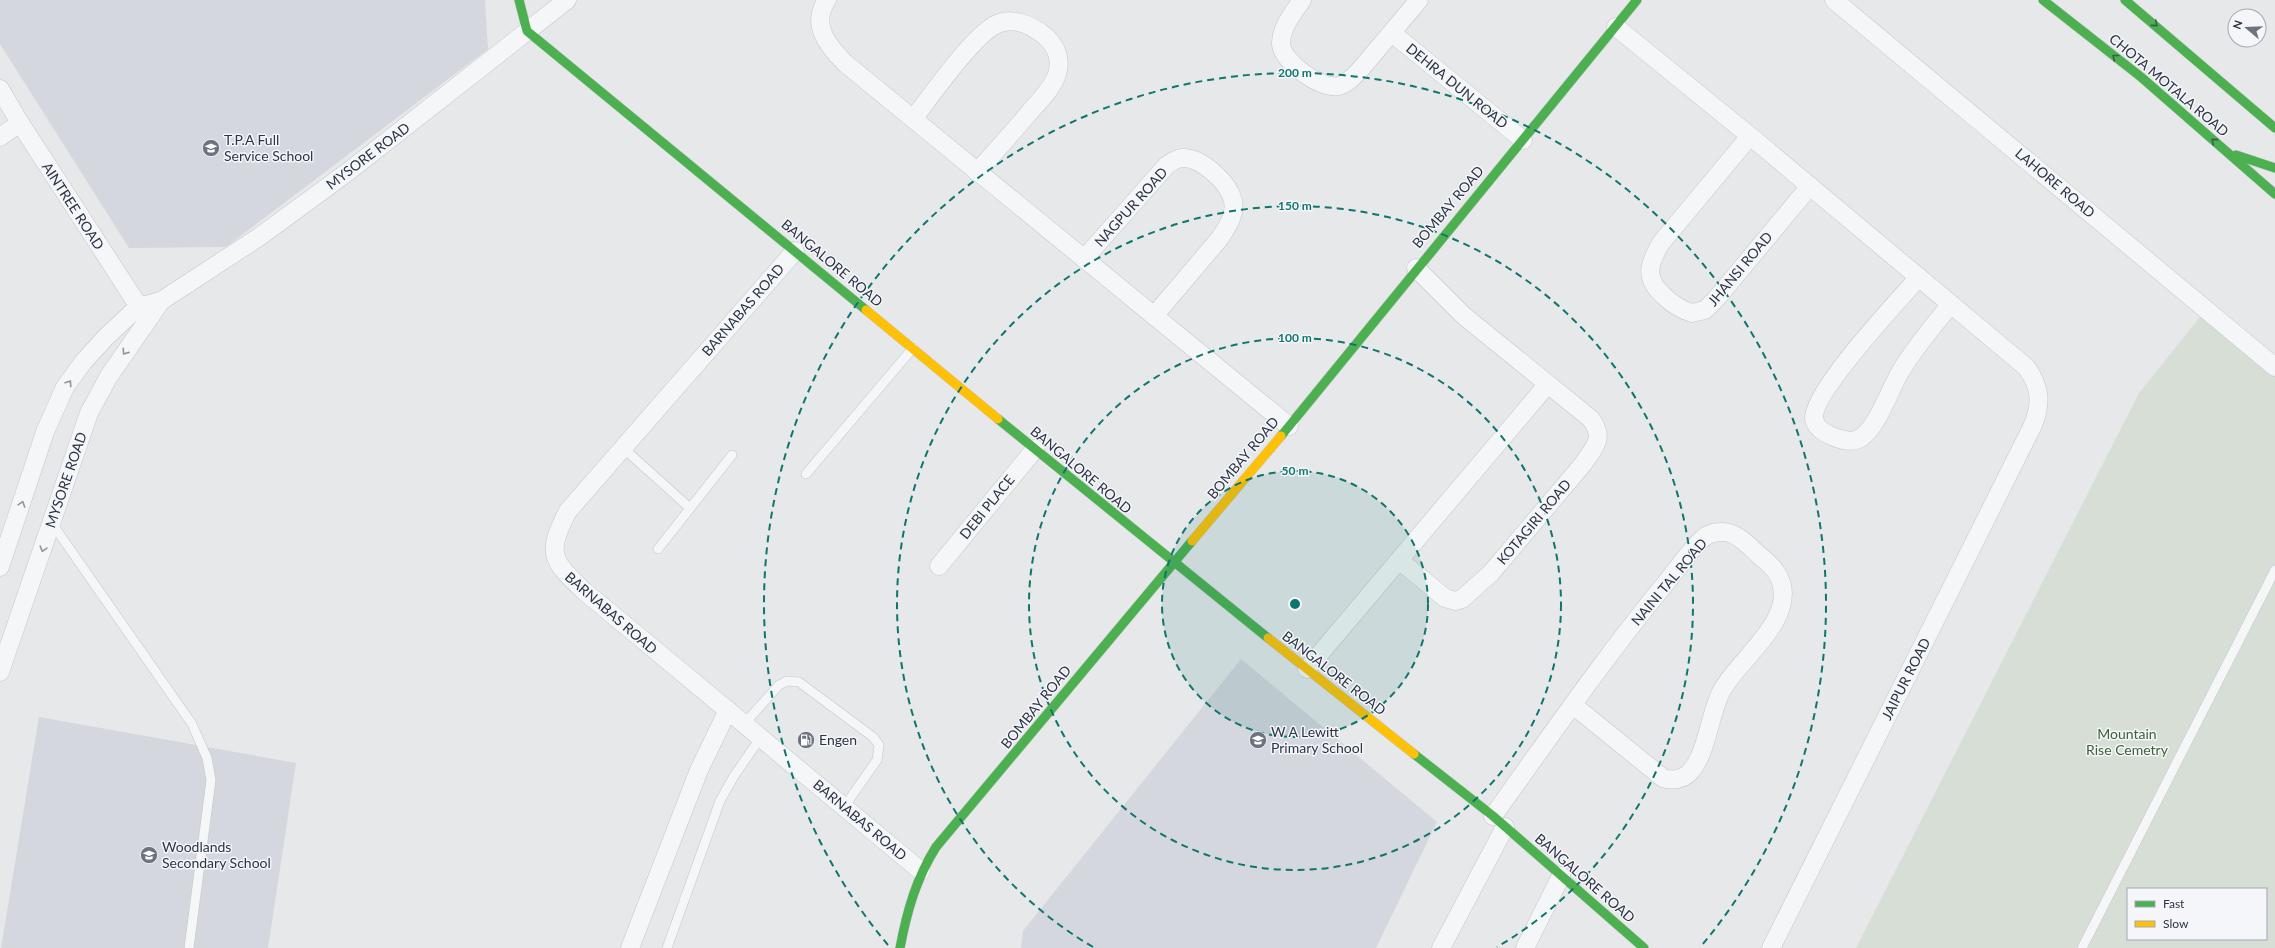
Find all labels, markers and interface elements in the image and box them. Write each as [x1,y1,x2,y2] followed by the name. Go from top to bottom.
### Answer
[2227,8,2267,48] north arrow
[2230,18,2245,31] text: N
[2151,20,2158,27] one-way arrow
[2106,30,2233,140] street label: CHOTA MOTALA ROAD
[1403,39,1512,132] street label: DEHRA DUN ROAD
[2113,54,2120,61] one-way arrow
[1278,65,1312,80] text: 200 m
[322,119,413,193] street label: MYSORE ROAD
[224,131,313,164] place label: T.P.A Full Service School
[201,138,221,158] school or university icon: T.P.A Full Service School
[2211,138,2219,145] one-way arrow
[2012,144,2099,221] street label: LAHORE ROAD
[39,159,108,253] street label: AINTREE ROAD
[1408,162,1487,251] street label: BOMBAY ROAD
[1091,163,1171,250] street label: NAGPUR ROAD
[1278,198,1312,213] text: 150 m
[778,215,886,310] street label: BANGALORE ROAD
[1704,228,1776,309] street label: JHANSI ROAD
[698,260,787,359] street label: BARNABAS ROAD
[1278,330,1312,345] text: 100 m
[123,348,130,355] one-way arrow
[64,380,72,387] one-way arrow
[1203,413,1282,502] street label: BOMBAY ROAD
[1027,422,1135,517] street label: BANGALORE ROAD
[41,430,90,530] street label: MYSORE ROAD
[1282,463,1308,478] text: 50 m
[956,471,1018,542] street label: DEBI PLACE
[1493,476,1574,568] street label: KOTAGIRI ROAD
[17,500,25,507] one-way arrow
[1627,535,1710,629] street label: NAINI TAL ROAD
[39,545,48,552] one-way arrow
[562,568,661,657] street label: BARNABAS ROAD
[1288,597,1302,611] centre of rings
[1279,627,1390,718] street label: BANGALORE ROAD
[1878,635,1934,723] street label: JAIPUR ROAD
[997,662,1074,752] street label: BOMBAY ROAD
[1271,723,1363,756] place label: W A Lewitt Primary School
[2086,725,2169,758] park label: Mountain Rise Cemetry
[796,730,816,750] fuel station icon: Engen
[1248,730,1268,750] school or university icon: W A Lewitt Primary School
[819,731,857,748] place label: Engen
[810,776,910,864] street label: BARNABAS ROAD
[1532,830,1639,926] street label: BANGALORE ROAD
[162,838,271,871] place label: Woodlands Secondary School
[139,845,159,865] school or university icon: Woodlands Secondary School
[2127,888,2267,940] legend
[2163,896,2185,911] text: Fast
[2163,916,2189,931] text: Slow

